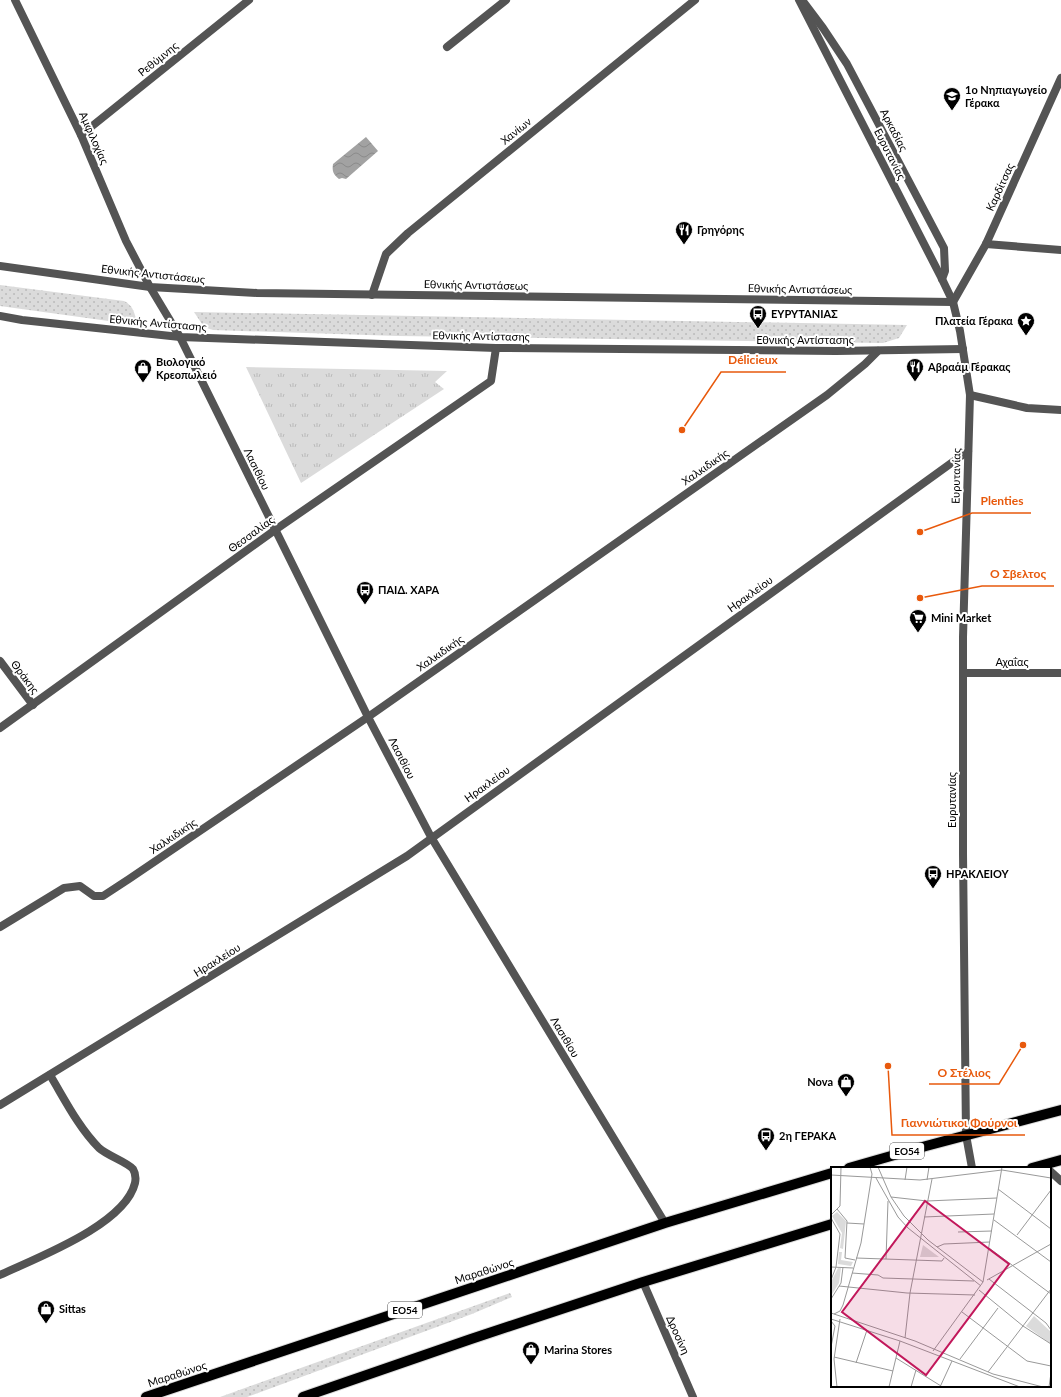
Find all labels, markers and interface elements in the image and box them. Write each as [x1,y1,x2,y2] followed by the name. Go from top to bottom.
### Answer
[135,39,180,79] street label: Ρεθύμνης
[965,83,1047,109] place label: 1ο Νηπιαγωγείο Γέρακα
[942,86,962,111] school or university icon: 1ο Νηπιαγωγείο Γέρακα
[878,106,911,153] street label: Αρκαδίας
[77,109,112,166] street label: Αμφιλοχίας
[498,114,534,147] street label: Χανίων
[872,126,909,182] street label: Ευρυτανίας
[983,161,1016,213] street label: Καρδίτσας
[674,220,694,245] restaurant icon: Γρηγόρης
[697,223,745,236] place label: Γρηγόρης
[100,262,206,285] street label: Εθνικής Αντιστάσεως
[424,277,528,292] street label: Εθνικής Αντιστάσεως
[748,281,852,296] street label: Εθνικής Αντιστάσεως
[748,304,768,329] bus stop icon: ΕΥΡΥΤΑΝΙΑΣ
[771,307,838,320] place label: ΕΥΡΥΤΑΝΙΑΣ
[1016,311,1036,336] place icon: Πλατεία Γέρακα
[109,312,207,333] street label: Εθνικής Αντίστασης
[935,314,1013,327] place label: Πλατεία Γέρακα
[432,328,530,343] street label: Εθνικής Αντίστασης
[756,333,854,346] street label: Εθνικής Αντίστασης
[721,348,786,372] callout: Délicieux
[728,352,779,367] text: Délicieux
[156,355,217,381] place label: Βιολογικό Κρεοπωλειό
[905,357,925,382] restaurant icon: Αβραάμ Γέρακας
[133,358,153,383] shop icon: Βιολογικό Κρεοπωλειό
[927,360,1011,373] place label: Αβραάμ Γέρακας
[242,446,273,492] street label: Λασιθίου
[679,446,730,487] street label: Χαλκιδικής
[949,448,962,504] street label: Ευρυτανίας
[972,489,1031,513] callout: Plenties
[981,493,1023,508] text: Plenties
[225,513,276,555] street label: Θεσσαλίας
[982,562,1054,586] callout: Ο Σβελτος
[990,566,1046,581] text: Ο Σβελτος
[725,573,775,614] street label: Ηρακλείου
[355,580,375,605] bus stop icon: ΠΑΙΔ. ΧΑΡΑ
[378,583,440,596] place label: ΠΑΙΔ. ΧΑΡΑ
[908,608,928,633] supermarket icon: Mini Market
[931,611,992,624] place label: Mini Market
[414,632,465,673] street label: Χαλκιδικής
[995,655,1029,668] street label: Αχαΐας
[9,657,42,696] street label: Θράκης
[386,735,418,781] street label: Λασιθίου
[462,763,512,804] street label: Ηρακλείου
[945,772,958,828] street label: Ευρυτανίας
[147,815,199,856] street label: Χαλκιδικής
[923,864,943,889] bus stop icon: ΗΡΑΚΛΕΙΟΥ
[946,867,1010,880] place label: ΗΡΑΚΛΕΙΟΥ
[191,940,242,979] street label: Ηρακλείου
[548,1014,583,1059] street label: Λασιθίου
[929,1060,999,1084] callout: Ο Στέλιος
[937,1065,991,1080] text: Ο Στέλιος
[836,1072,856,1097] shop icon: Nova
[807,1075,833,1088] place label: Nova
[892,1111,1025,1135] callout: Γιαννιώτικοι Φούρνοι
[901,1115,1018,1130] text: Γιαννιώτικοι Φούρνοι
[756,1126,776,1151] bus stop icon: 2η ΓΕΡΑΚΑ
[779,1129,836,1142] place label: 2η ΓΕΡΑΚΑ
[890,1143,924,1159] road number: ΕΟ54
[831,1167,1051,1387] inset map
[453,1255,515,1286] street label: Μαραθώνος
[36,1299,56,1324] shop icon: Sittas
[59,1302,86,1315] place label: Sittas
[388,1302,422,1318] road number: ΕΟ54
[664,1313,693,1356] street label: Δροσίνη
[521,1340,541,1365] shop icon: Marina Stores
[544,1343,612,1356] place label: Marina Stores
[146,1358,208,1389] street label: Μαραθώνος

